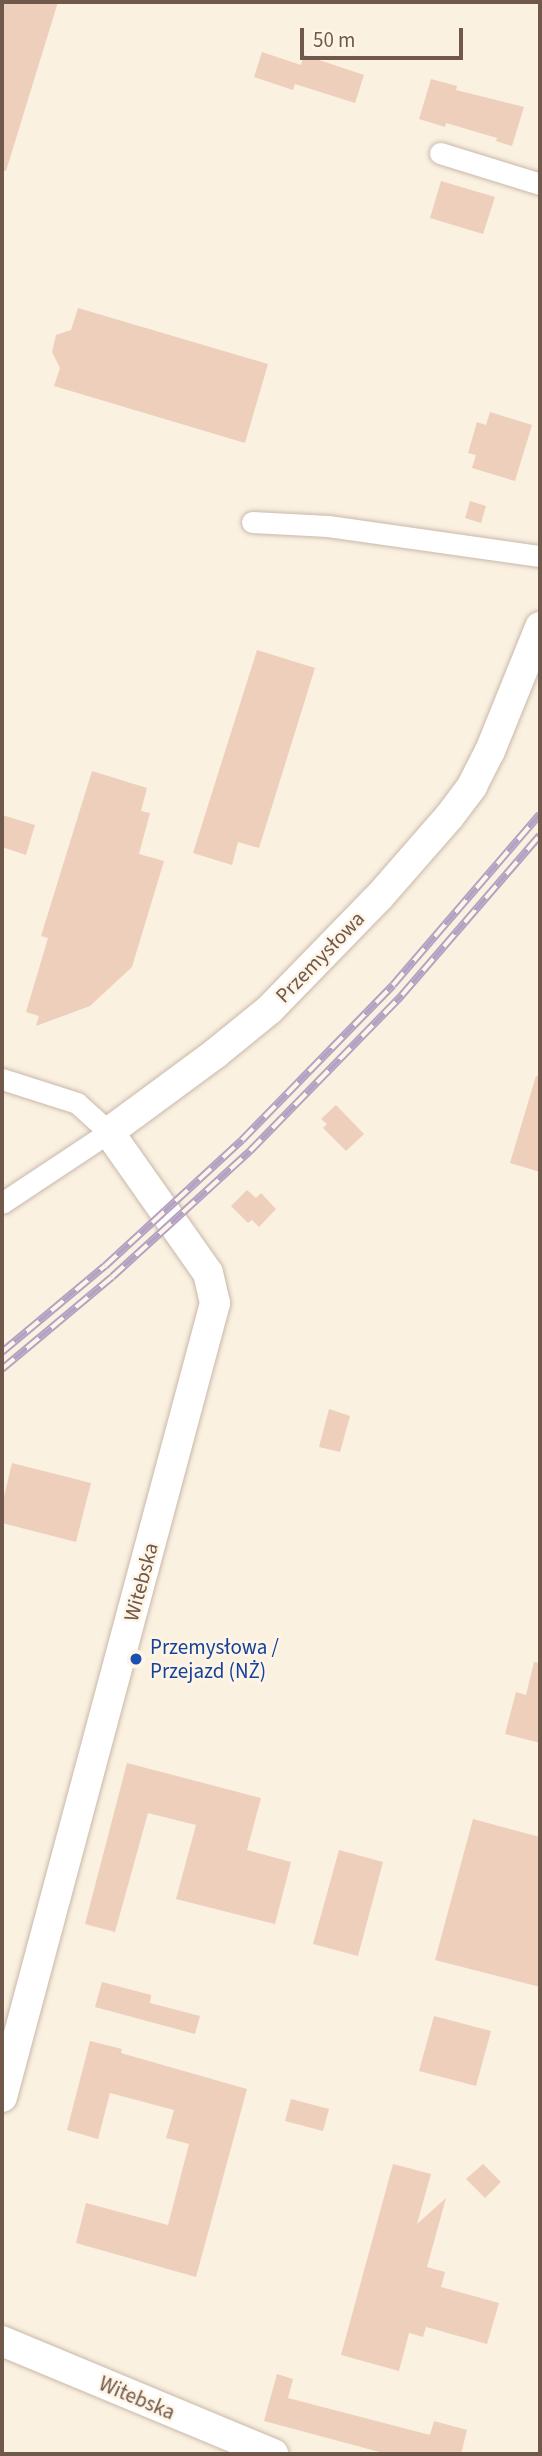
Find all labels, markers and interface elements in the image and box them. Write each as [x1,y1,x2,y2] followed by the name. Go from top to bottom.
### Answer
[304,14,467,58] scale bar
[313,25,355,55] text: 50 m
[270,906,370,1008] street label: Przemysłowa
[118,1540,164,1624] street label: Witebska
[150,1634,279,1684] place label: Przemysłowa / Przejazd (NŻ)
[128,1651,144,1667] marker: Przemysłowa / Przejazd (NŻ)
[95,2371,179,2425] street label: Witebska

